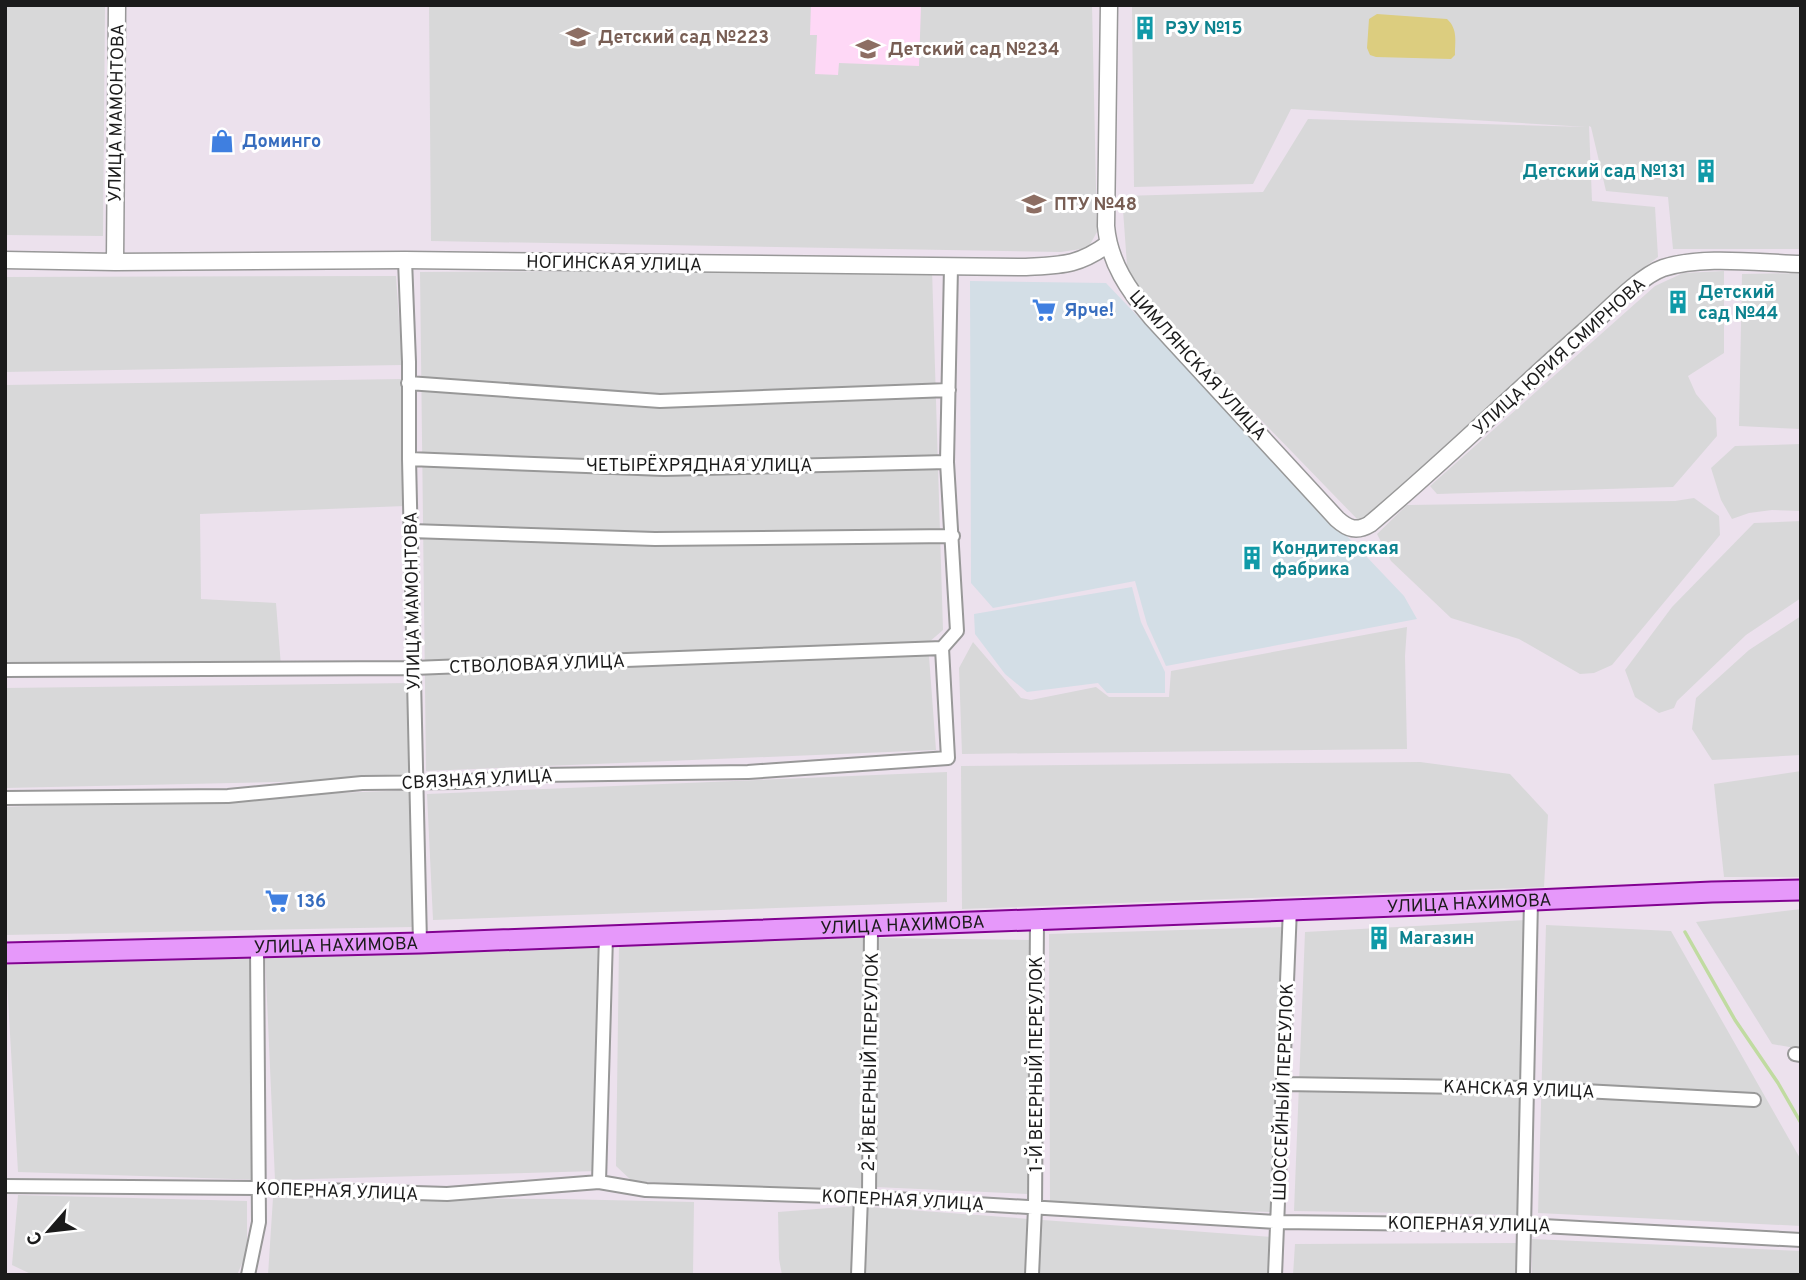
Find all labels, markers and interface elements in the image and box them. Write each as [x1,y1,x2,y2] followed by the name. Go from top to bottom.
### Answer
[1131,14,1159,42] building icon: РЭУ №15
[1165,18,1243,41] place label: РЭУ №15
[104,23,131,203] street label: УЛИЦА МАМОНТОВА
[564,23,592,51] school or university icon: Детский сад №223
[598,27,769,50] place label: Детский сад №223
[854,35,882,63] school or university icon: Детский сад №234
[888,39,1060,62] place label: Детский сад №234
[208,127,236,155] shop icon: Доминго
[242,131,321,154] place label: Доминго
[1692,157,1720,185] building icon: Детский сад №131
[1523,161,1686,184] place label: Детский сад №131
[1020,190,1048,218] school or university icon: ПТУ №48
[1054,194,1137,217] place label: ПТУ №48
[526,251,702,278] street label: НОГИНСКАЯ УЛИЦА
[1469,273,1651,441] street label: УЛИЦА ЮРИЯ СМИРНОВА
[1698,282,1778,326] place label: Детский сад №44
[1123,286,1271,446] street label: ЦИМЛЯНСКАЯ УЛИЦА
[1664,288,1692,316] building icon: Детский сад №44
[1030,296,1058,324] supermarket icon: Ярче!
[1064,300,1114,323] place label: Ярче!
[586,453,812,478] street label: ЧЕТЫРЁХРЯДНАЯ УЛИЦА
[400,511,427,691] street label: УЛИЦА МАМОНТОВА
[1272,538,1399,582] place label: Кондитерская фабрика
[1238,544,1266,572] building icon: Кондитерская фабрика
[449,651,626,680] street label: СТВОЛОВАЯ УЛИЦА
[401,765,553,796] street label: СВЯЗНАЯ УЛИЦА
[263,887,291,915] supermarket icon: 136
[1386,889,1552,919] street label: УЛИЦА НАХИМОВА
[297,891,326,914] place label: 136
[820,912,985,941] street label: УЛИЦА НАХИМОВА
[1365,924,1393,952] building icon: Магазин
[1399,928,1474,951] place label: Магазин
[253,933,419,960] street label: УЛИЦА НАХИМОВА
[856,952,885,1172] street label: 2-Й ВЕЕРНЫЙ ПЕРЕУЛОК
[1024,956,1049,1172] street label: 1-Й ВЕЕРНЫЙ ПЕРЕУЛОК
[1267,982,1300,1201] street label: ШОССЕЙНЫЙ ПЕРЕУЛОК
[1443,1076,1595,1105] street label: КАНСКАЯ УЛИЦА
[255,1178,419,1207] street label: КОПЕРНАЯ УЛИЦА
[821,1186,985,1217] street label: КОПЕРНАЯ УЛИЦА
[14,1196,84,1266] north arrow
[1387,1213,1551,1238] street label: КОПЕРНАЯ УЛИЦА
[22,1227,49,1249] text: С

